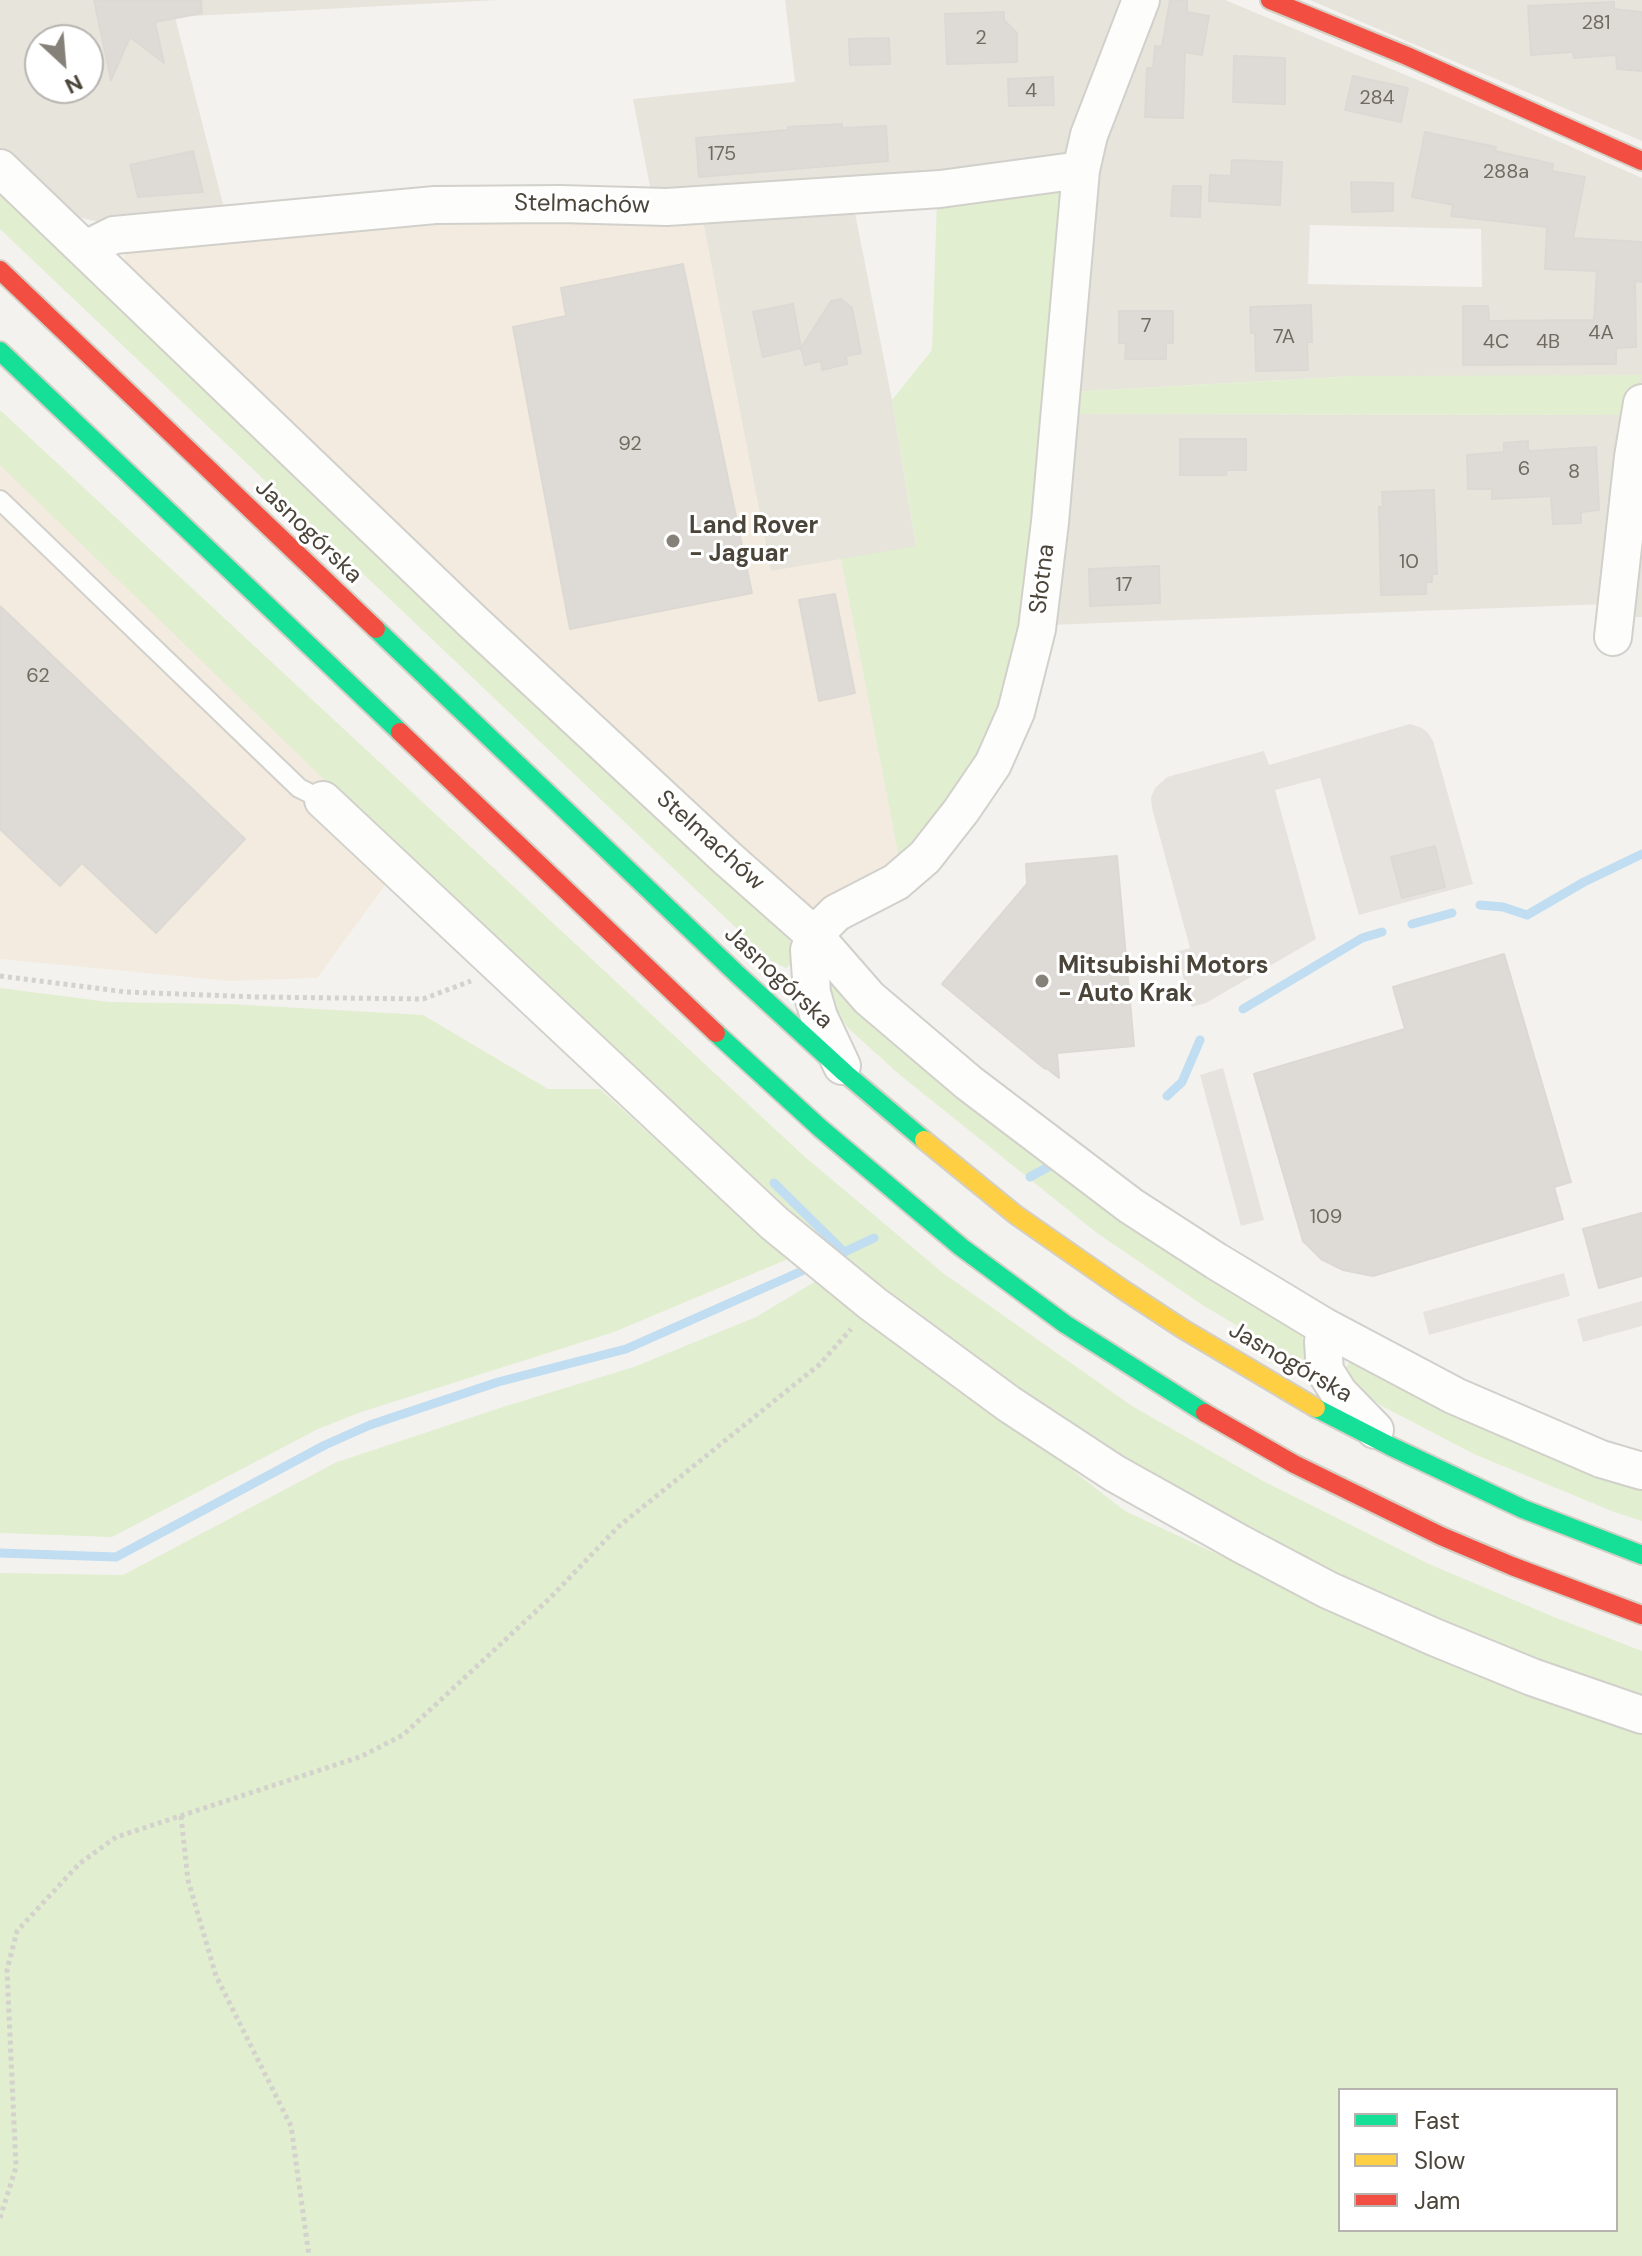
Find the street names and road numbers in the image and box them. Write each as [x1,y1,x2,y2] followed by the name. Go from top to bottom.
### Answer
[514,189,650,221] street label: Stelmachów
[248,474,368,590] street label: Jasnogórska
[1024,543,1062,615] street label: Słotna
[650,785,770,897] street label: Stelmachów
[718,920,838,1036] street label: Jasnogórska
[1223,1316,1357,1410] street label: Jasnogórska

